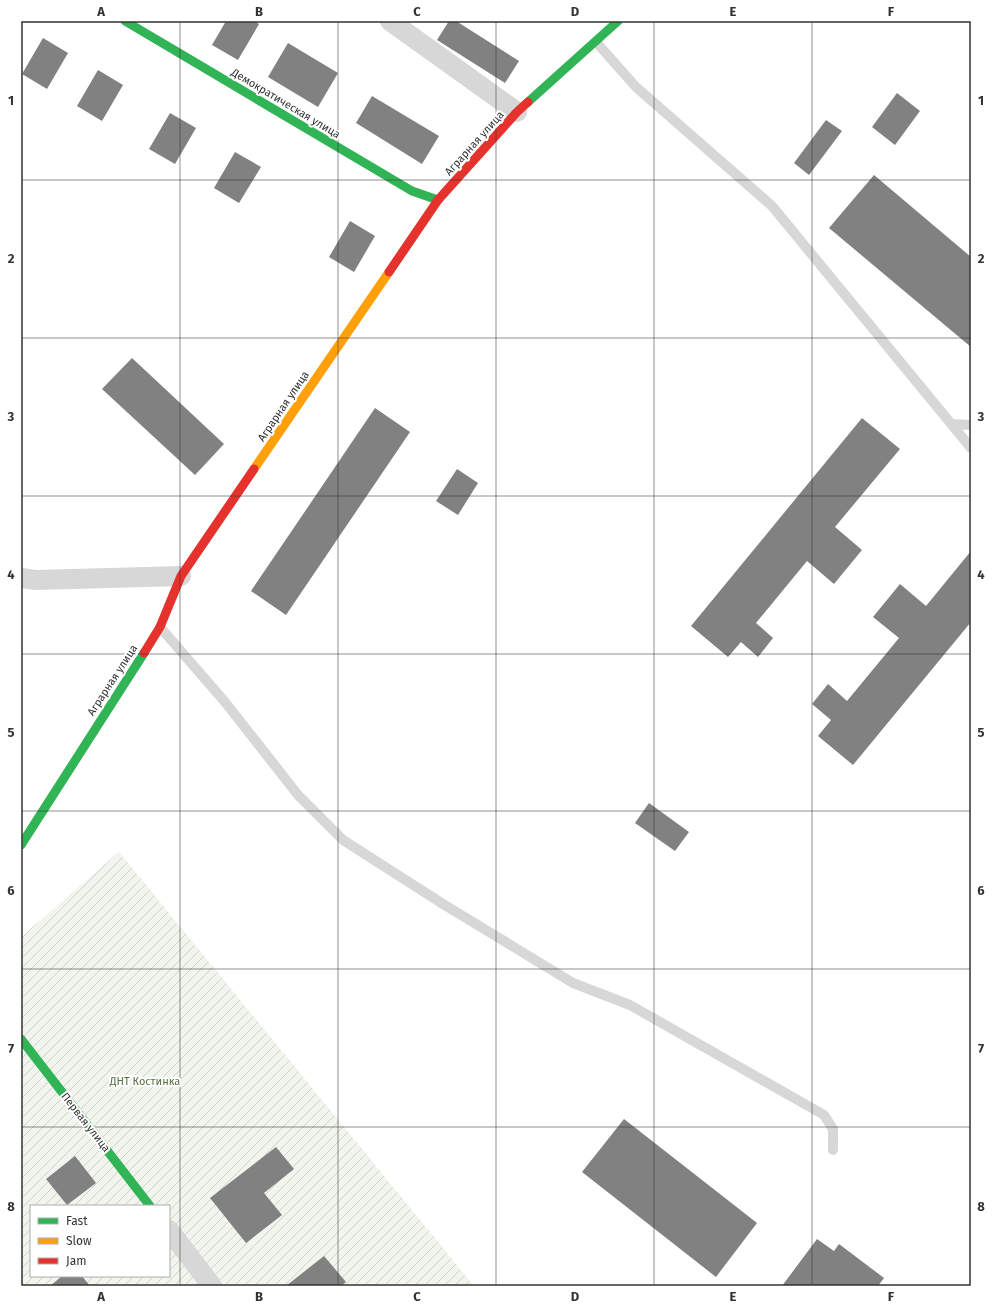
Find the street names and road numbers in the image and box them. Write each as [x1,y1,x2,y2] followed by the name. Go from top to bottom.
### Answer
[228,65,342,141] street label: Демократическая улица
[442,108,507,178] street label: Аграрная улица
[255,369,312,444] street label: Аграрная улица
[85,642,140,718] street label: Аграрная улица
[58,1090,113,1155] street label: Первая улица

